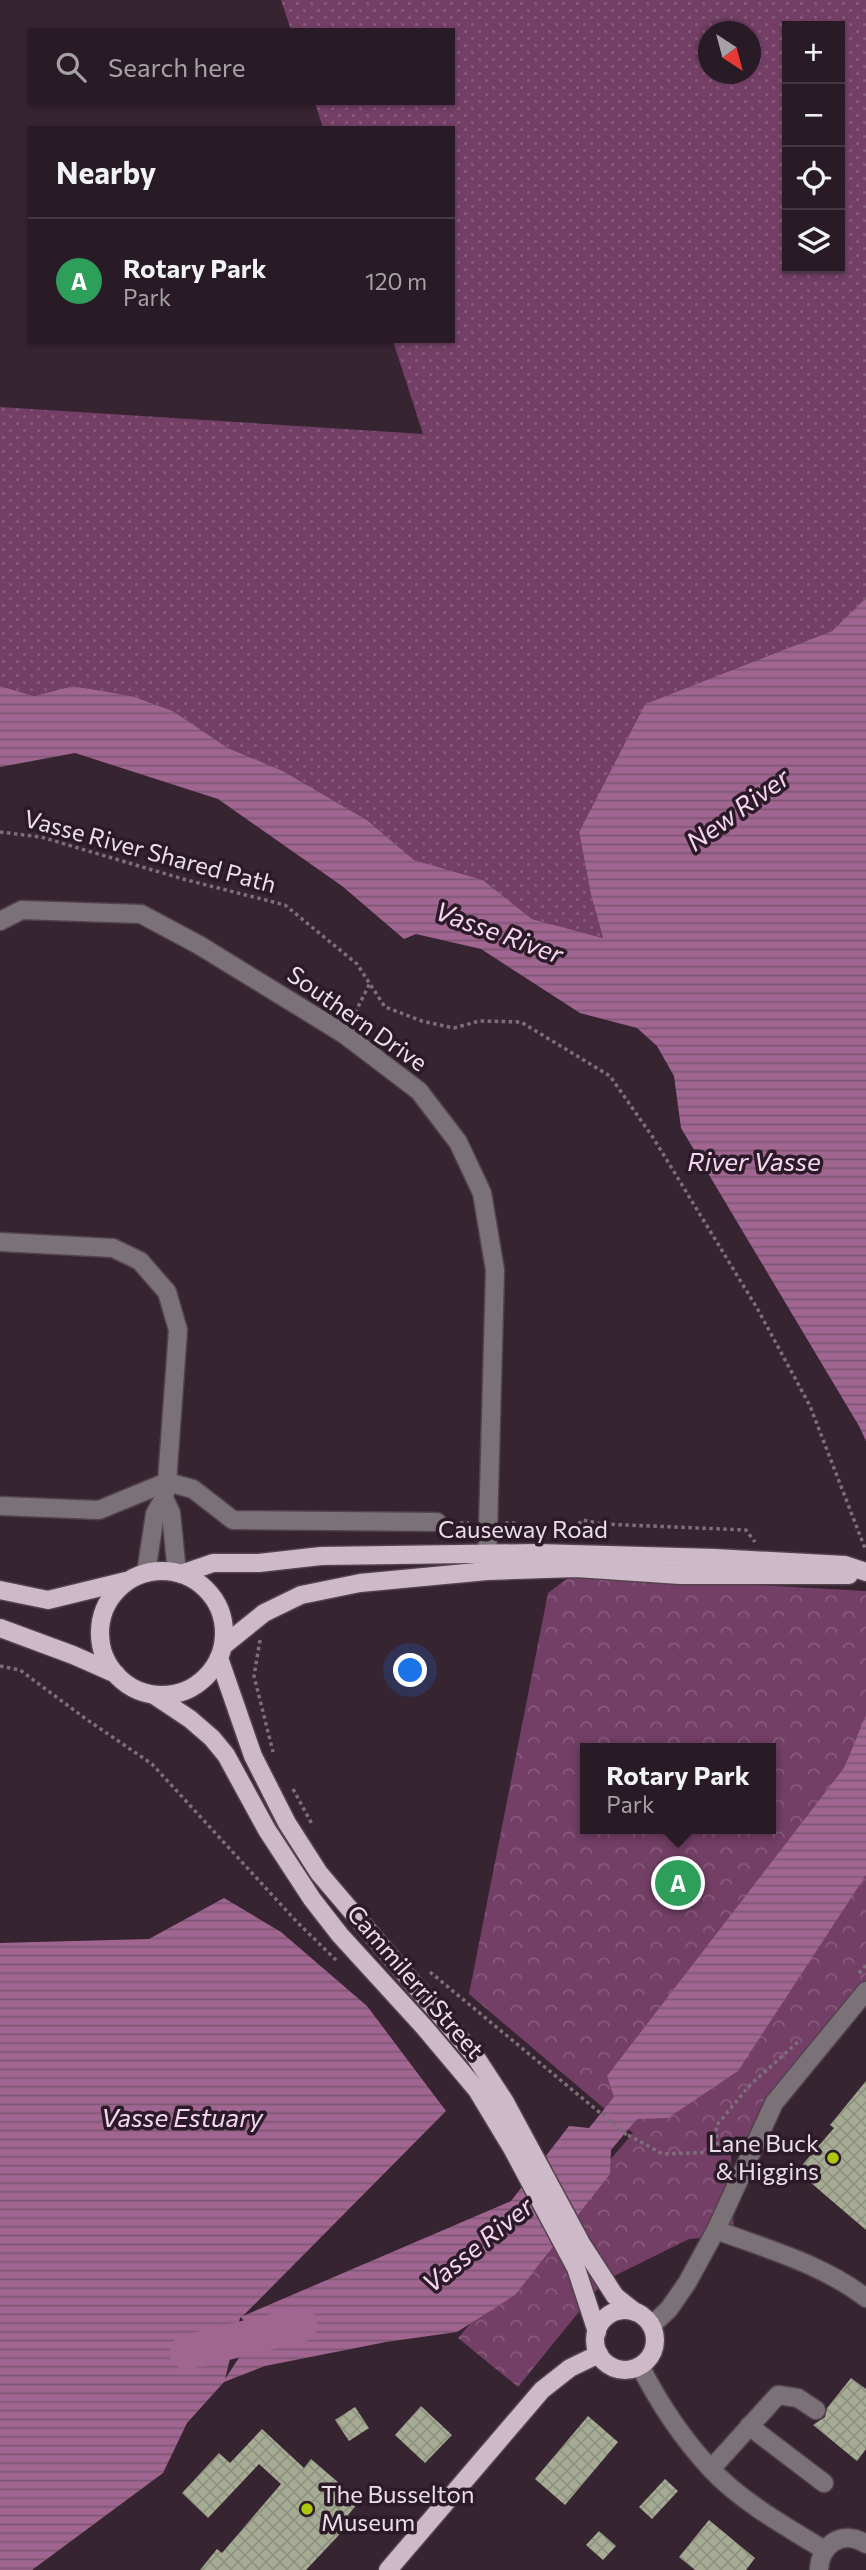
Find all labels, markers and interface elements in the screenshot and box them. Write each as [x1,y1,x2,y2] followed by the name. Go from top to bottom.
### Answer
[698,21,761,84] north arrow
[782,21,845,273] map controls
[782,21,845,84] button: +
[28,28,455,105] search box
[52,48,90,86] icon: search
[108,51,246,82] text: Search here
[782,84,845,147] button: −
[782,147,845,210] button: locate
[56,153,156,190] text: Nearby
[782,210,845,273] button: layers
[123,252,266,283] text: Rotary Park
[71,267,87,295] text: A
[365,267,427,295] text: 120 m
[123,283,171,311] text: Park
[679,760,796,857] water label: New River
[21,803,280,898] street label: Vasse River Shared Path
[431,894,569,970] water label: Vasse River
[282,959,433,1077] street label: Southern Drive
[687,1145,821,1176] water label: River Vasse
[438,1514,608,1543] street label: Causeway Road
[393,1653,427,1687] your location
[580,1743,776,1834] popup
[606,1759,750,1790] text: Rotary Park
[606,1790,654,1818] text: Park
[655,1857,701,1909] pin: A
[342,1898,491,2064] street label: Cammilerri Street
[101,2101,265,2132] water label: Vasse Estuary
[708,2128,819,2185] place label: Lane Buck & Higgins
[825,2150,841,2166] marker: Lane Buck & Higgins
[415,2189,540,2298] water label: Vasse River
[321,2479,475,2536] place label: The Busselton Museum
[299,2501,315,2517] marker: The Busselton Museum

